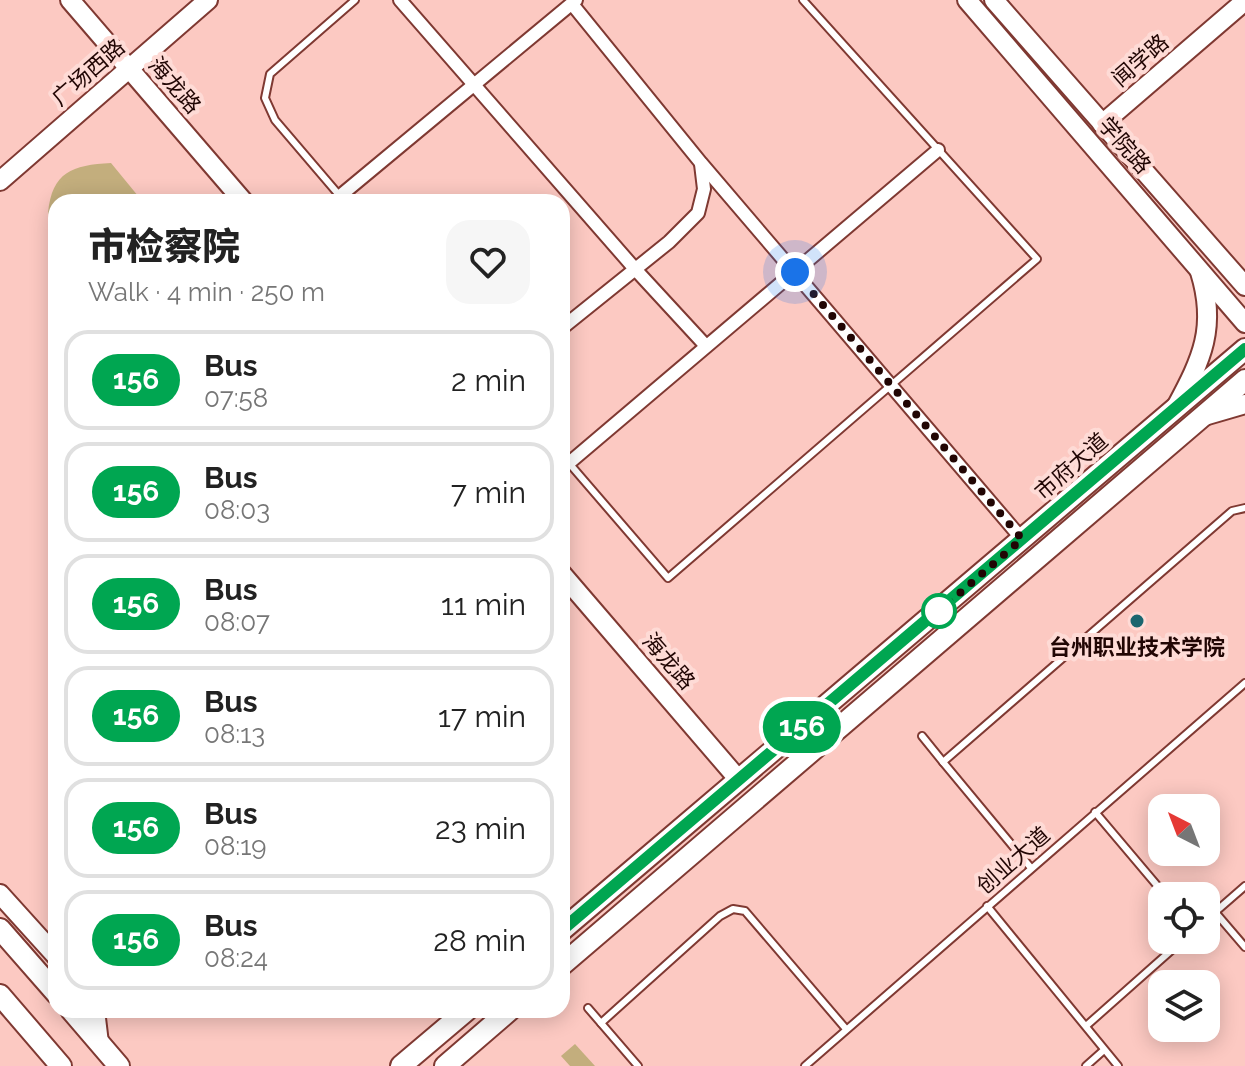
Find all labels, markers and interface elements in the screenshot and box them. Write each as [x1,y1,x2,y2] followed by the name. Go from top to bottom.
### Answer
[1107,29,1173,91] street label: 闻学路
[46,33,130,111] street label: 广场西路
[144,52,206,118] street label: 海龙路
[1094,112,1156,178] street label: 学院路
[446,220,530,304] button: heart
[88,224,240,269] text: 市检察院
[775,252,815,292] your location
[88,277,325,307] text: Walk · 4 min · 250 m
[204,348,258,383] text: Bus
[113,363,159,396] text: 156
[451,363,526,398] text: 2 min
[204,383,268,413] text: 07:58
[1029,427,1113,505] street label: 市府大道
[204,460,258,495] text: Bus
[113,475,159,508] text: 156
[451,475,526,510] text: 7 min
[204,495,270,525] text: 08:03
[204,572,258,607] text: Bus
[113,587,159,620] text: 156
[441,587,526,622] text: 11 min
[922,594,956,628] unlabelled marker
[204,607,270,637] text: 08:07
[1128,612,1146,630] marker: 台州职业技术学院
[638,628,700,694] street label: 海龙路
[1049,634,1225,660] place label: 台州职业技术学院
[204,684,258,719] text: Bus
[113,699,159,732] text: 156
[438,699,526,734] text: 17 min
[756,701,848,753] line badge: 156
[779,710,825,743] text: 156
[204,719,265,749] text: 08:13
[1148,794,1220,866] north arrow
[1148,794,1220,1042] map controls
[204,796,258,831] text: Bus
[113,811,159,844] text: 156
[435,811,526,846] text: 23 min
[971,821,1055,899] street label: 创业大道
[204,831,267,861] text: 08:19
[1148,882,1220,954] button: locate
[204,908,258,943] text: Bus
[113,923,159,956] text: 156
[433,923,526,958] text: 28 min
[204,943,268,973] text: 08:24
[1148,970,1220,1042] button: layers

